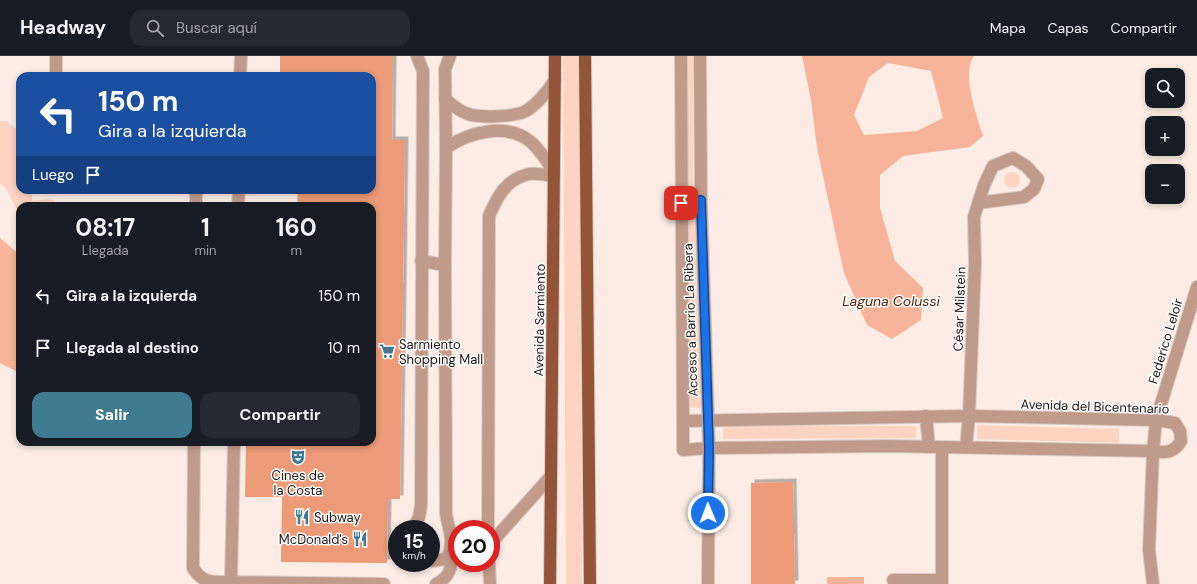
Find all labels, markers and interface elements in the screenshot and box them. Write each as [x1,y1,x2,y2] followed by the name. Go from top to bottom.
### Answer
[130,10,410,46] search box
[20,15,106,40] text: Headway
[144,17,166,39] icon: search
[176,18,257,38] text: Buscar aquí
[990,19,1026,37] text: Mapa
[1048,19,1089,37] text: Capas
[1111,19,1177,37] text: Compartir
[1145,68,1185,204] map controls
[1145,68,1185,108] button: search
[98,83,178,120] text: 150 m
[32,88,84,140] icon: left
[1145,116,1185,156] button: +
[98,119,246,143] text: Gira a la izquierda
[82,164,104,186] icon: arrive
[1145,164,1185,204] button: −
[32,165,74,185] text: Luego
[664,186,698,220] pin
[670,192,692,214] icon: arrive
[75,212,135,243] text: 08:17
[201,212,210,243] text: 1
[276,212,317,243] text: 160
[82,242,129,259] text: Llegada
[194,242,217,259] text: min
[290,242,302,259] text: m
[679,243,702,397] street label: Acceso a Barrio La Ribera
[530,263,549,377] street label: Avenida Sarmiento
[950,266,969,352] street label: César Milstein
[32,285,54,307] icon: left
[66,286,197,306] text: Gira a la izquierda
[319,286,360,306] text: 150 m
[842,292,940,310] water label: Laguna Colussi
[1144,296,1187,386] street label: Federico Leloir
[399,336,483,368] place label: Sarmiento Shopping Mall
[32,337,54,359] icon: arrive
[66,338,199,358] text: Llegada al destino
[328,338,360,358] text: 10 m
[378,342,396,360] supermarket icon: Sarmiento Shopping Mall
[32,392,192,438] button: Salir
[200,392,360,438] button: Compartir
[1020,395,1170,418] street label: Avenida del Bicentenario
[289,448,307,466] theatre icon: Cines de la Costa
[272,467,324,499] place label: Cines de la Costa
[687,492,729,534] position arrow
[293,508,311,526] restaurant icon: Subway
[314,509,361,526] place label: Subway
[448,520,500,572] speed limit sign: 20
[404,528,424,554] text: 15
[351,530,369,548] restaurant icon: McDonald's
[279,531,348,548] place label: McDonald's
[402,549,426,562] text: km/h

